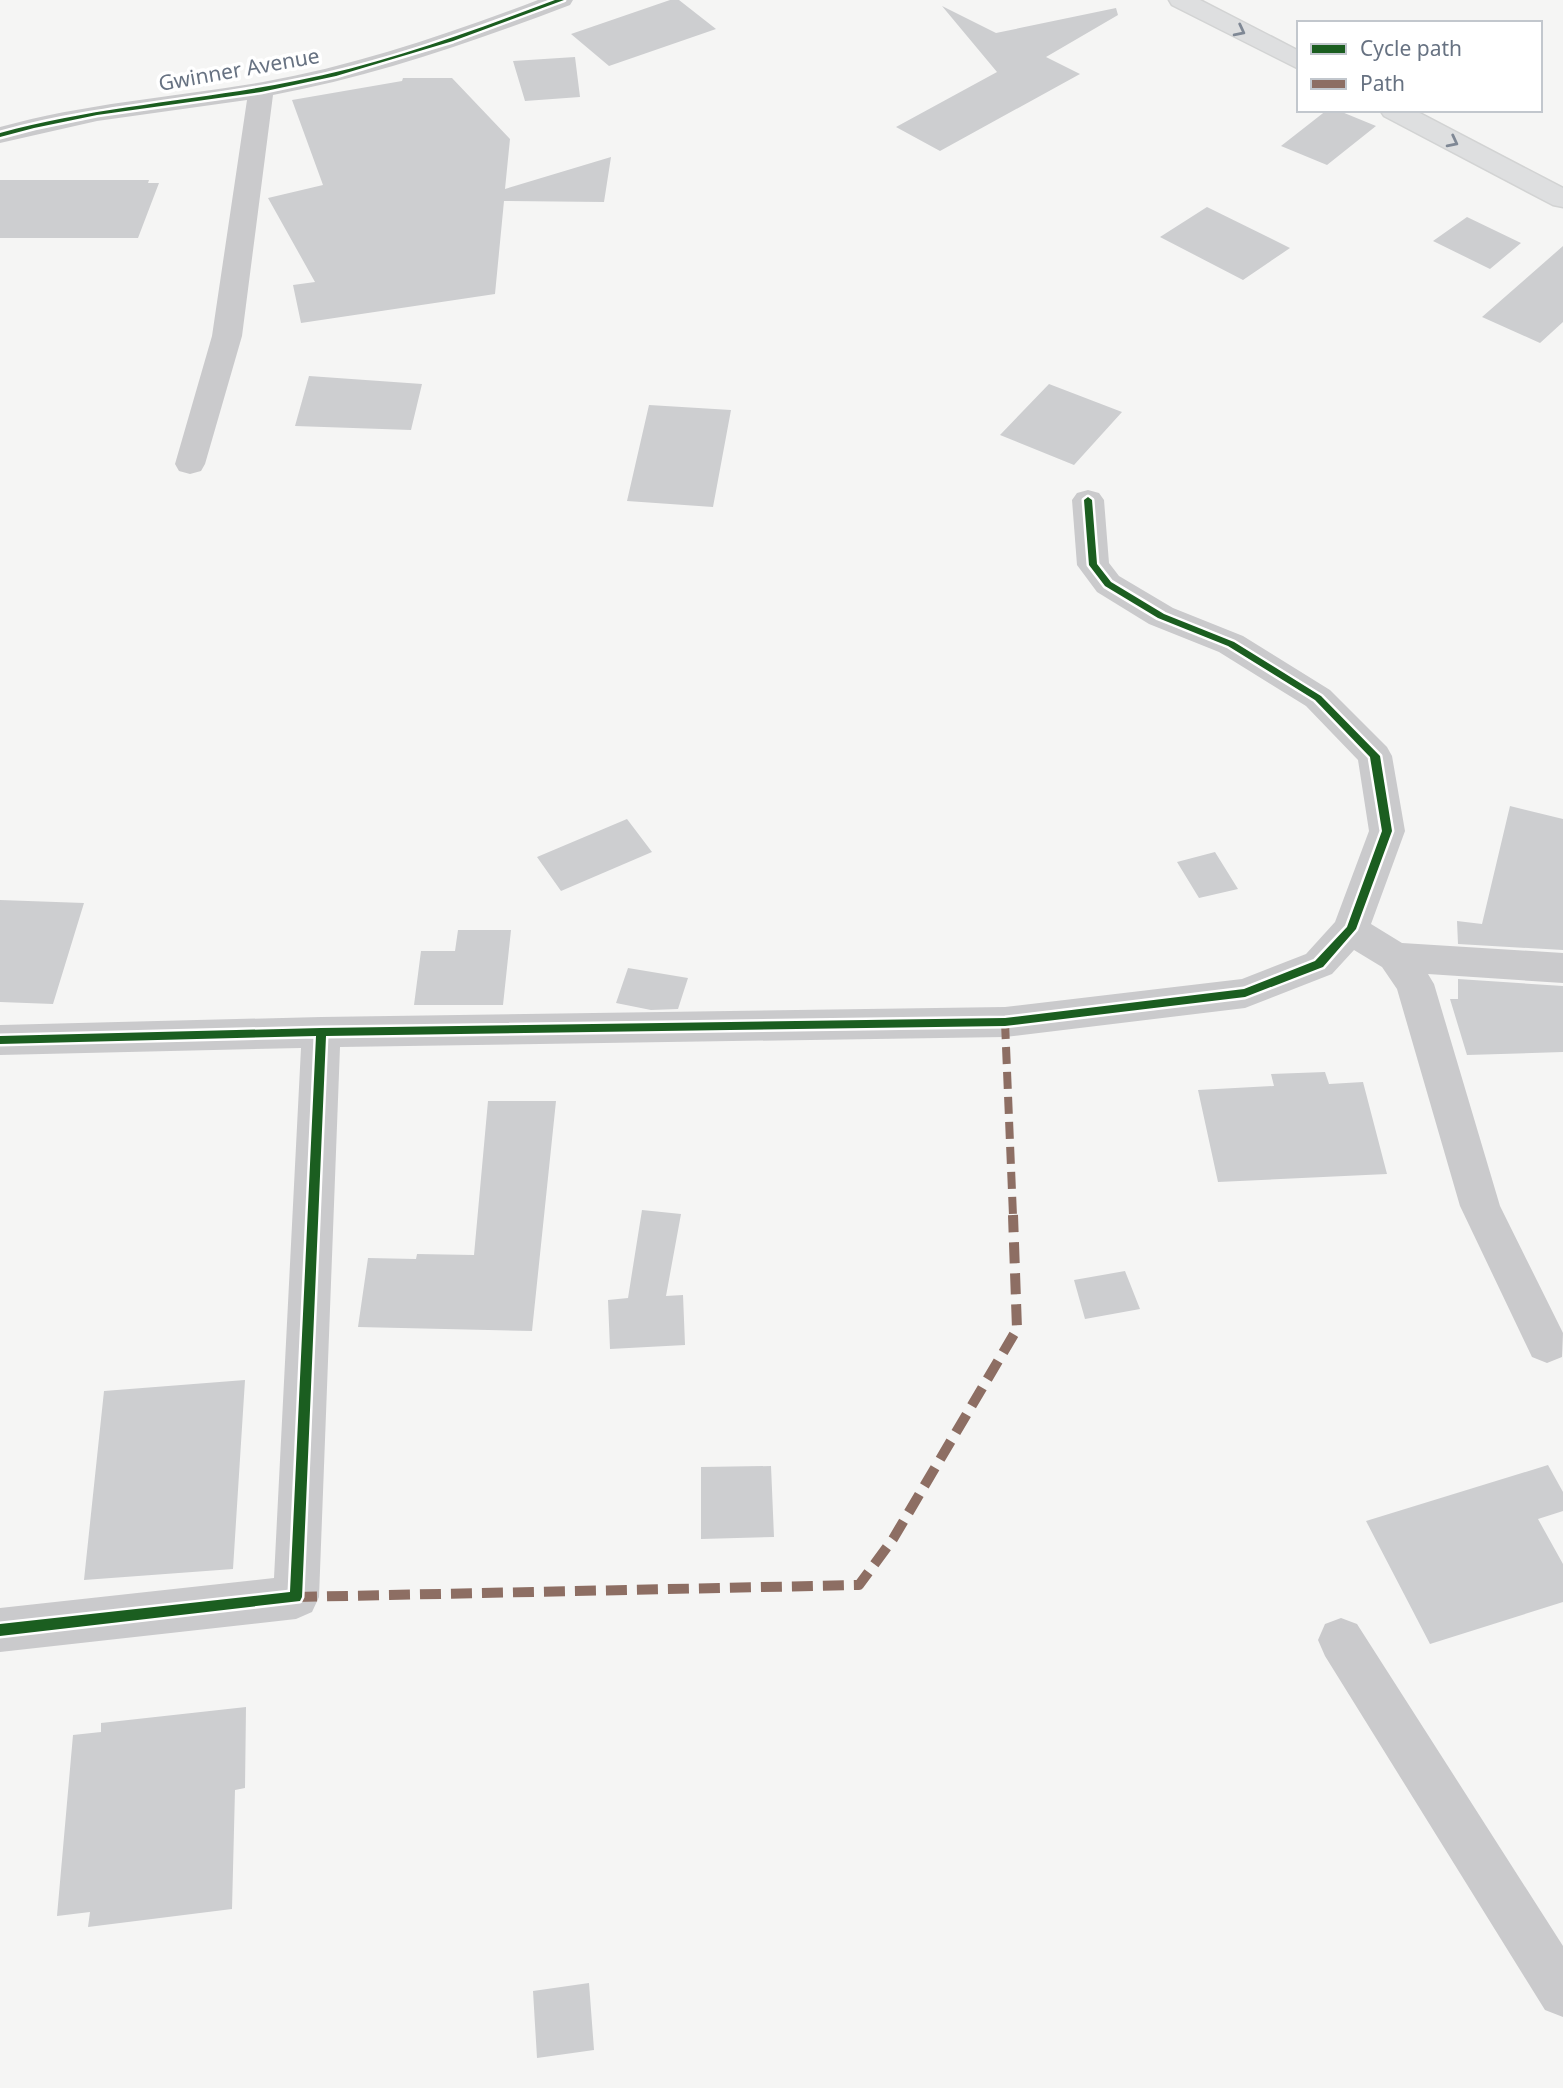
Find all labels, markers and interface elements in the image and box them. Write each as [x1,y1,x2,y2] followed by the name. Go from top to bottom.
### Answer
[1297,21,1542,112] legend
[1233,22,1245,36] one-way arrow
[1360,34,1462,62] text: Cycle path
[156,41,321,97] street label: Gwinner Avenue
[1360,69,1405,97] text: Path
[1446,133,1458,147] one-way arrow

